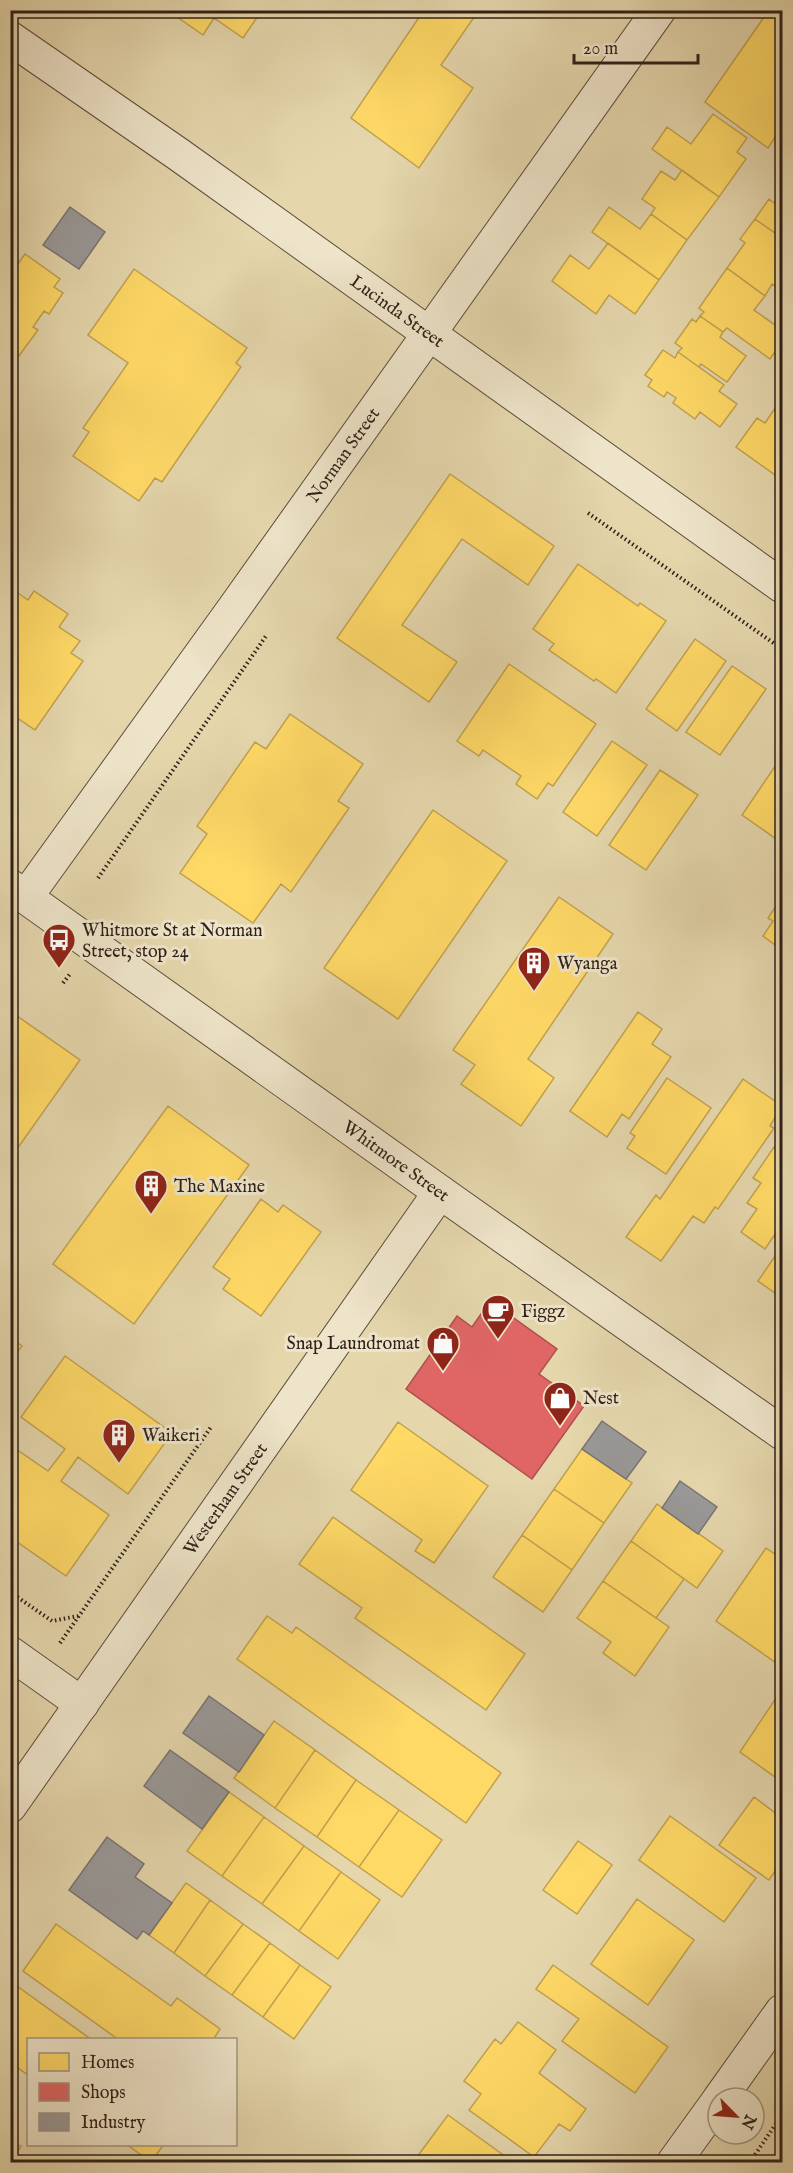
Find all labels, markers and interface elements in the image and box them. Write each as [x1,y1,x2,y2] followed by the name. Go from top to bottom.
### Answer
[574,27,698,65] scale bar
[583,38,618,61] text: 20 m
[345,271,448,354] street label: Lucinda Street
[303,404,386,508] street label: Norman Street
[82,920,263,964] place label: Whitmore St at Norman Street, stop 24
[41,922,77,969] bus stop icon: Whitmore St at Norman Street, stop 24
[516,945,552,992] building icon: Wyanga
[557,953,618,976] place label: Wyanga
[337,1116,453,1208] street label: Whitmore Street
[133,1168,169,1215] building icon: The Maxine
[174,1176,265,1199] place label: The Maxine
[480,1293,516,1340] cafe icon: Figgz
[521,1301,565,1324] place label: Figgz
[425,1325,461,1372] shop icon: Snap Laundromat
[286,1333,420,1356] place label: Snap Laundromat
[542,1380,578,1427] shop icon: Nest
[583,1388,619,1411] place label: Nest
[101,1417,137,1464] building icon: Waikeri
[142,1425,200,1448] place label: Waikeri
[179,1439,274,1560] street label: Westerham Street
[27,2038,237,2146] legend
[81,2052,134,2075] text: Homes
[81,2082,126,2105] text: Shops
[706,2086,766,2146] north arrow
[736,2110,760,2132] text: N
[81,2112,145,2135] text: Industry

